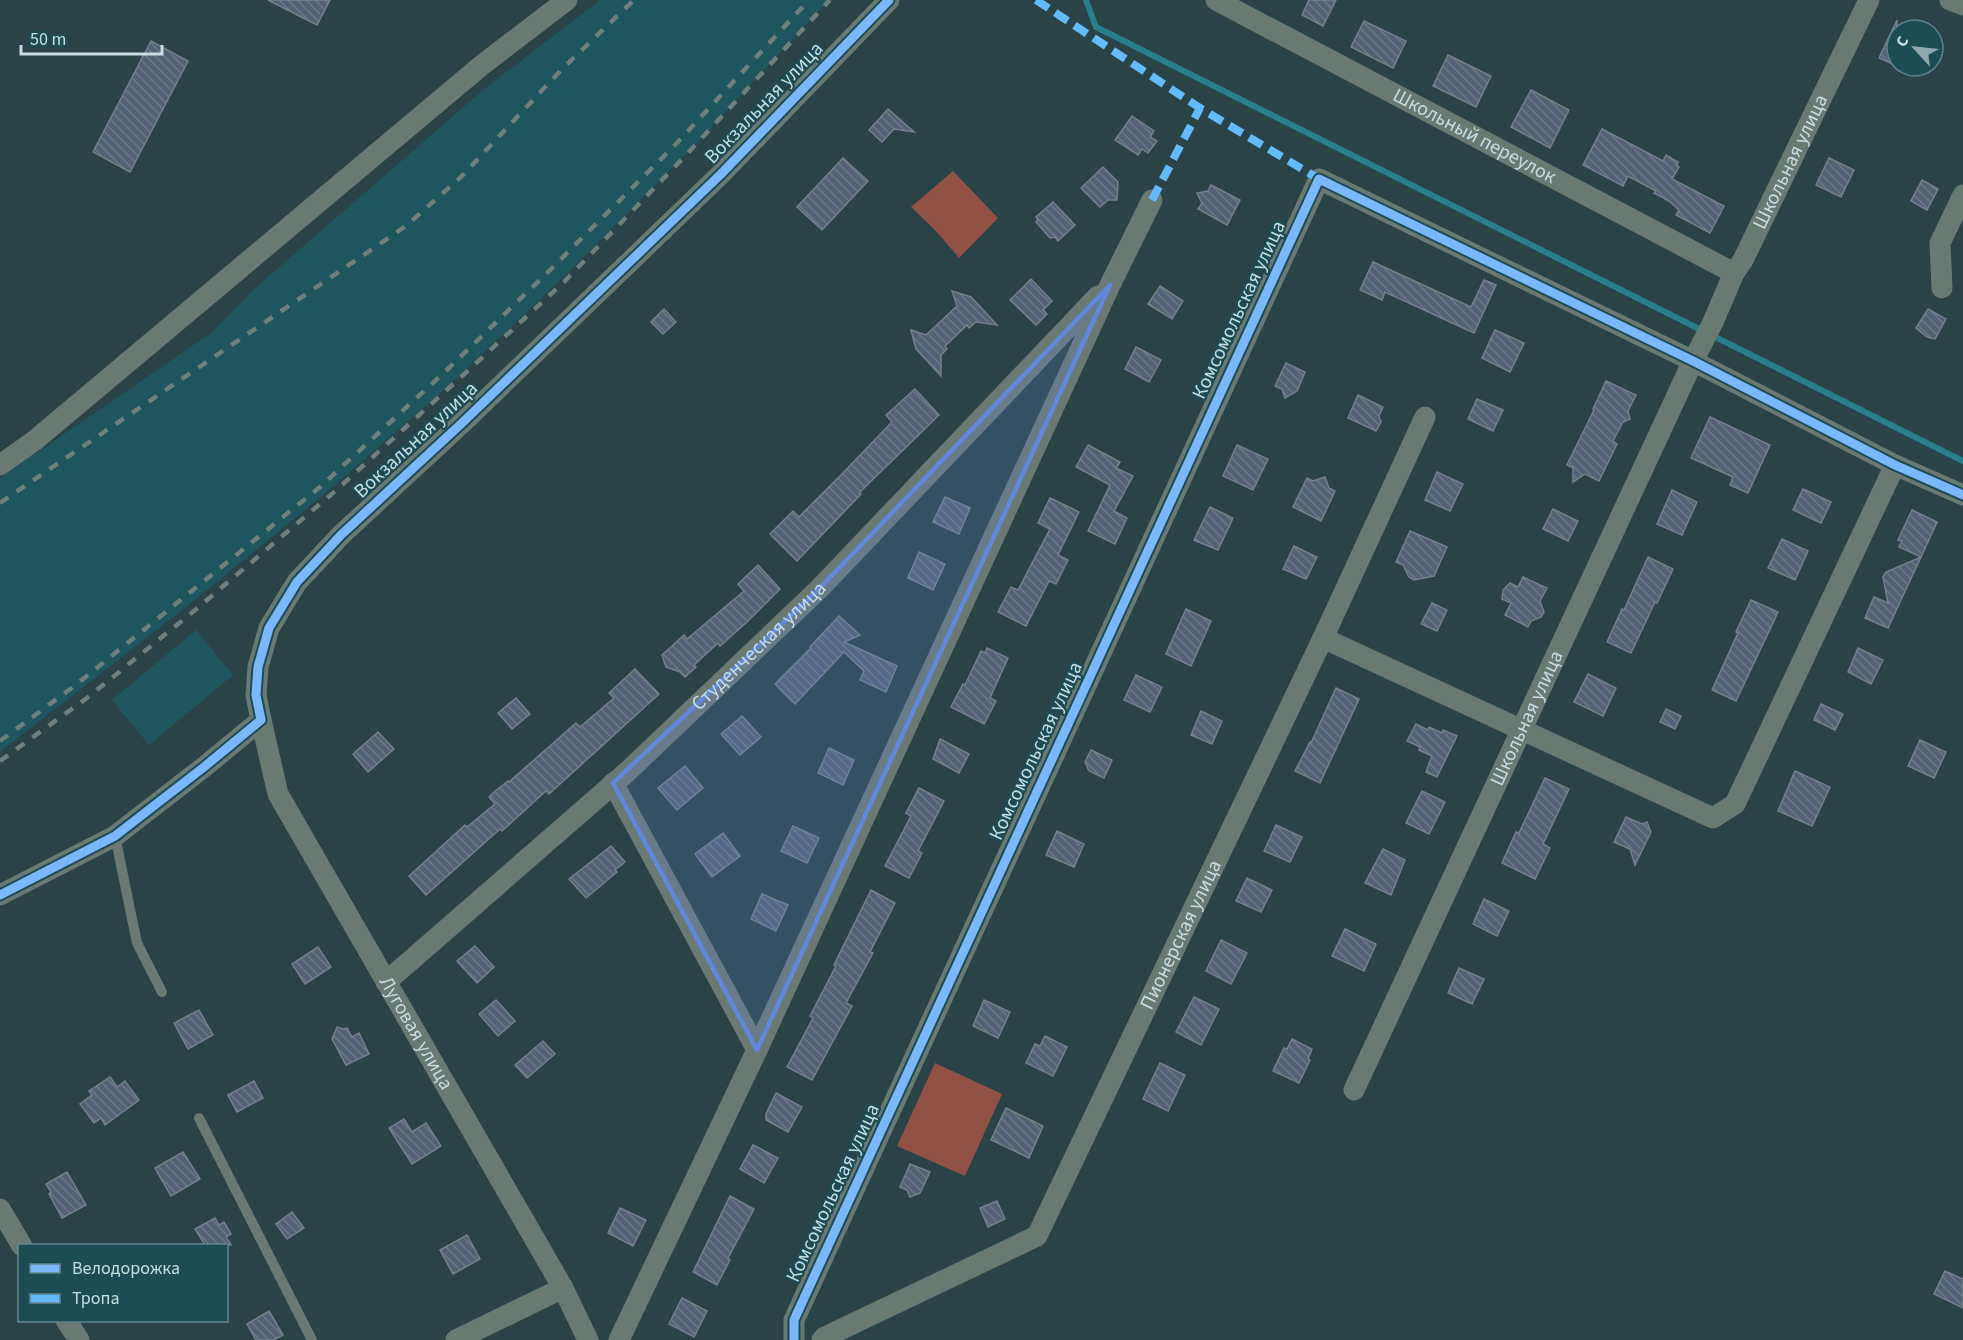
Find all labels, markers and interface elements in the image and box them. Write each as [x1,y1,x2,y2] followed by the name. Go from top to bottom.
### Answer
[21,18,162,56] scale bar
[1885,18,1945,78] north arrow
[30,27,66,52] text: 50 m
[1891,33,1914,51] text: С
[698,36,830,170] street label: Вокзальная улица
[1388,82,1561,191] street label: Школьный переулок
[1746,90,1835,234] street label: Школьная улица
[1185,216,1293,404] street label: Комсомольская улица
[348,375,484,505] street label: Вокзальная улица
[685,575,833,717] street label: Студенческая улица
[1483,646,1570,791] street label: Школьная улица
[982,657,1090,845] street label: Комсомольская улица
[1133,855,1229,1014] street label: Пионерская улица
[372,971,460,1095] street label: Луговая улица
[779,1099,887,1287] street label: Комсомольская улица
[18,1244,228,1322] legend
[72,1256,180,1281] text: Велодорожка
[72,1286,120,1311] text: Тропа

